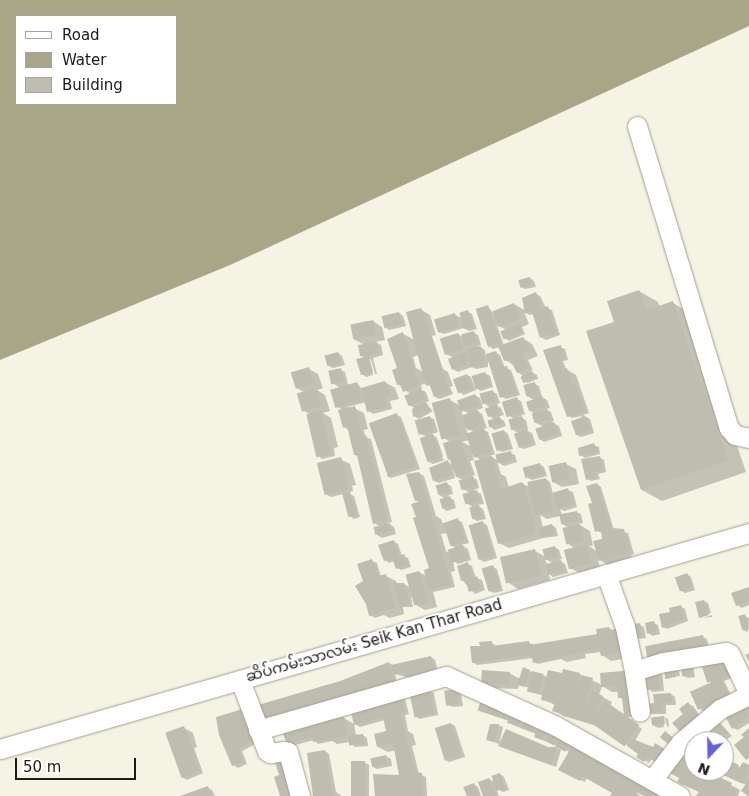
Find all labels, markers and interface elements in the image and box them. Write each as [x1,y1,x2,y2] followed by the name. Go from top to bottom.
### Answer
[15,15,178,105] legend
[62,26,100,44] text: Road
[62,51,106,69] text: Water
[62,76,123,94] text: Building
[244,596,504,686] street label: ဆိပ်ကမ်းသာလမ်း Seik Kan Thar Road
[684,731,734,781] north arrow
[18,748,139,780] scale bar
[23,758,61,776] text: 50 m
[696,760,712,779] text: N

